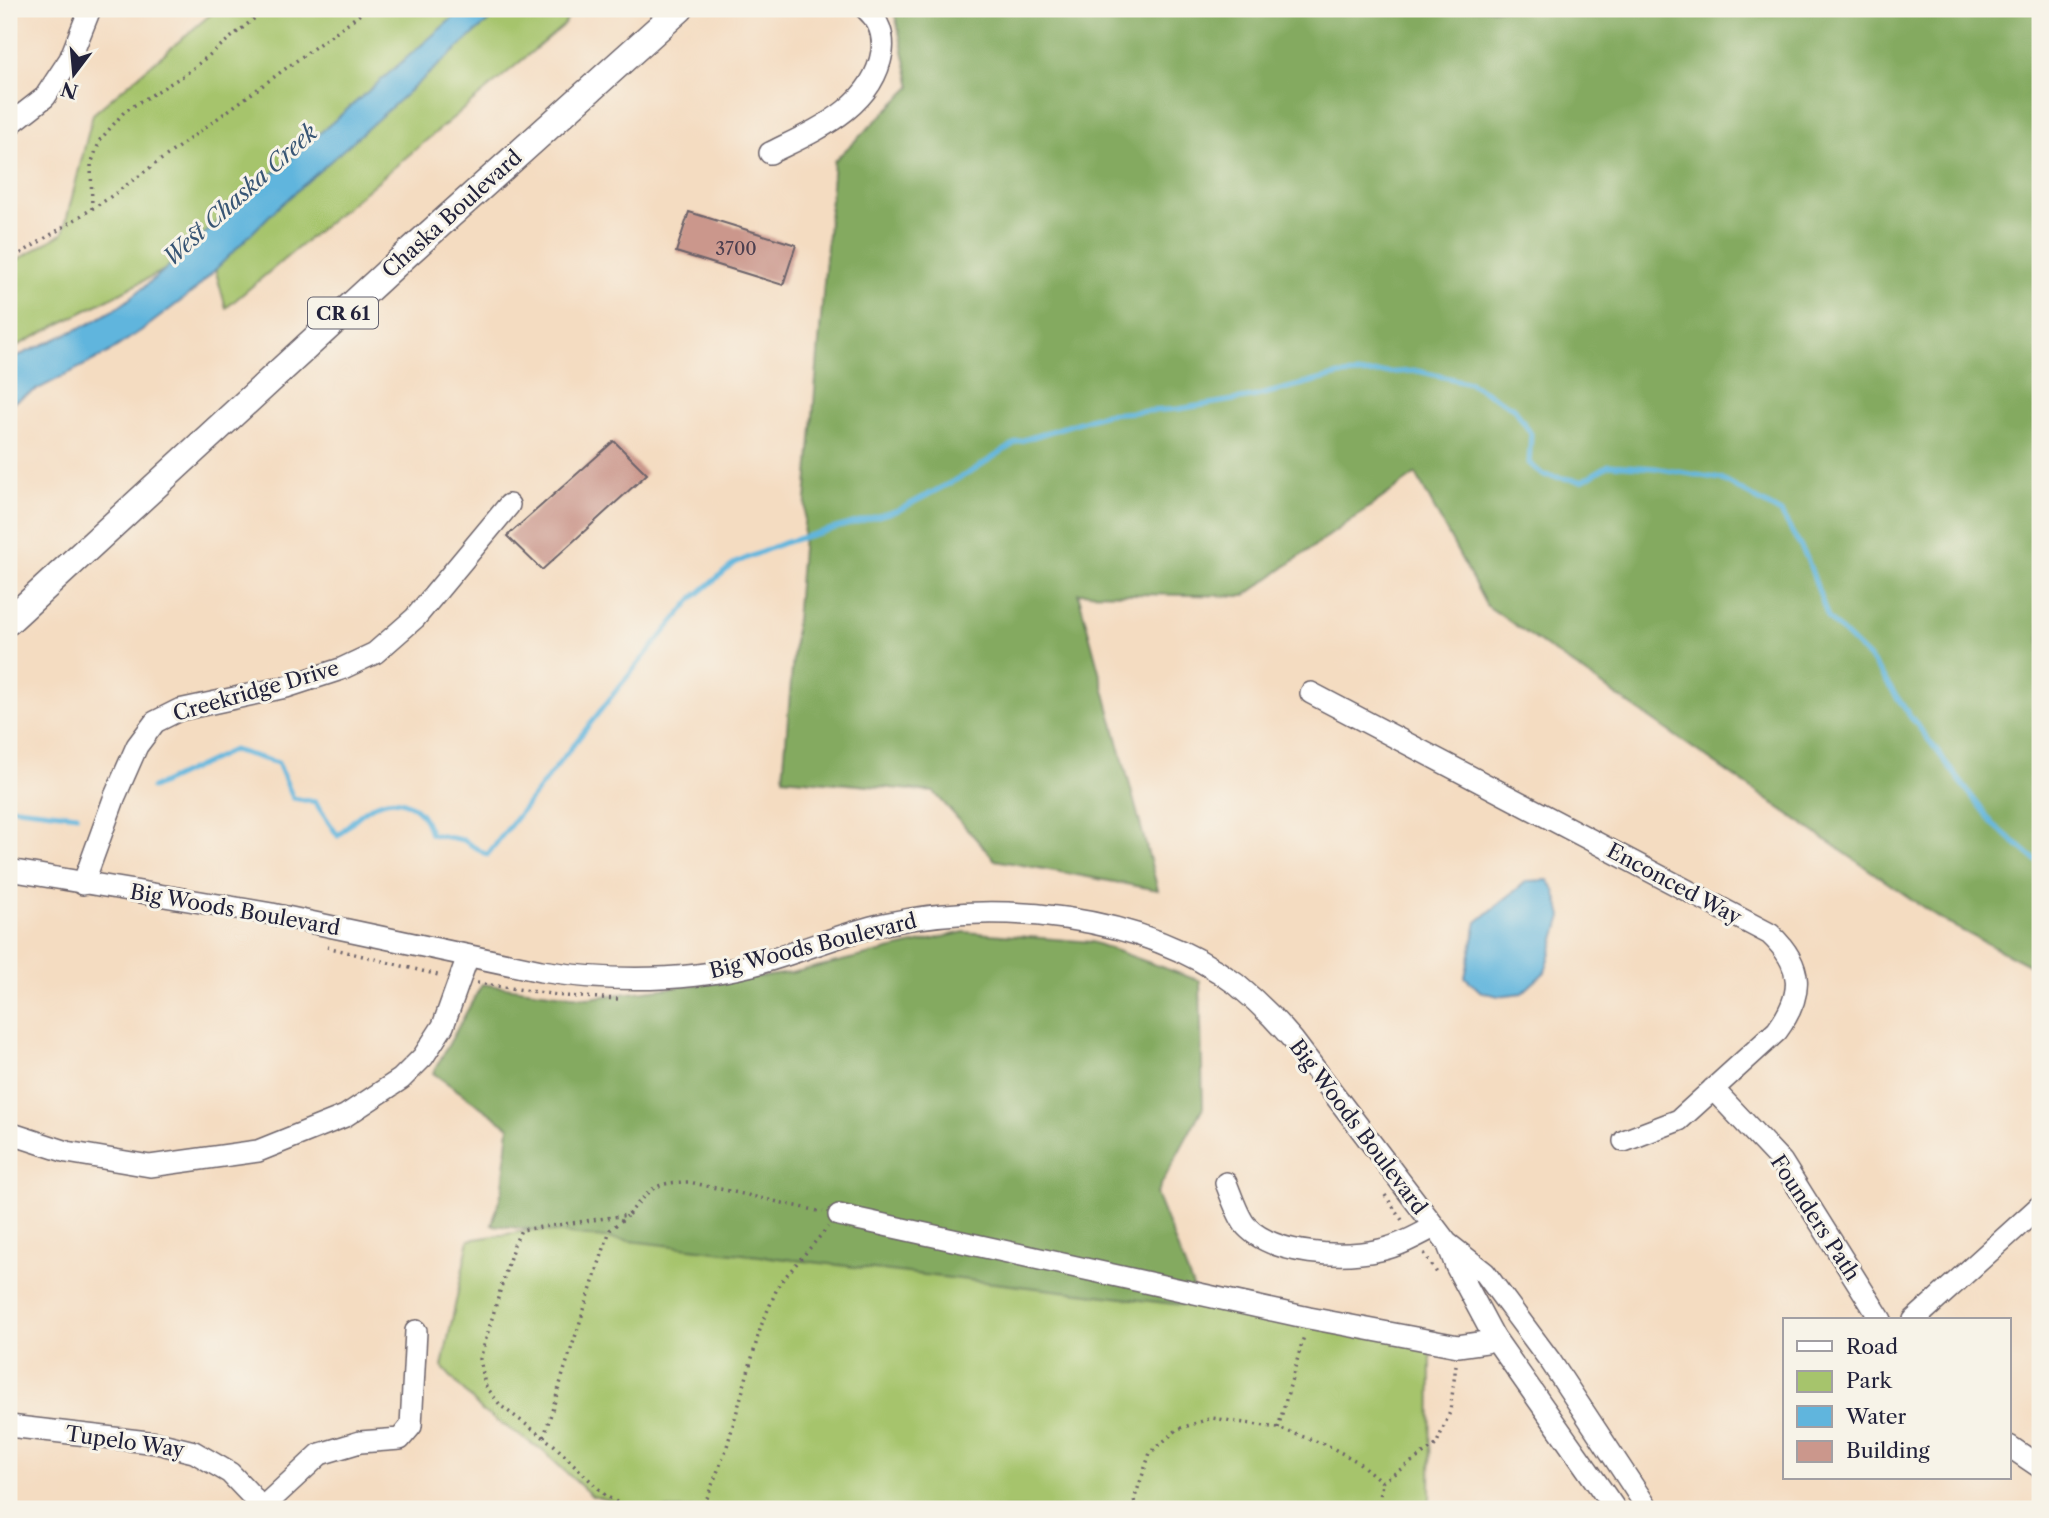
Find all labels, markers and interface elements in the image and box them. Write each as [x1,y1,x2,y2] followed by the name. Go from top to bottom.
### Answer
[38,38,108,108] north arrow
[58,77,81,103] text: N
[157,118,323,272] water label: West Chaska Creek
[377,144,527,283] street label: Chaska Boulevard
[715,238,757,260] house number: 3700
[308,298,378,328] road number: CR 61
[170,655,342,726] street label: Creekridge Drive
[1603,838,1746,930] street label: Enconced Way
[128,879,342,940] street label: Big Woods Boulevard
[707,908,919,983] street label: Big Woods Boulevard
[1284,1034,1432,1219] street label: Big Woods Boulevard
[1765,1150,1865,1285] street label: Founders Path
[1783,1318,2010,1480] legend
[1846,1334,1898,1359] text: Road
[1846,1368,1892,1393] text: Park
[1845,1404,1906,1429] text: Water
[64,1421,186,1462] street label: Tupelo Way
[1846,1438,1931,1463] text: Building

